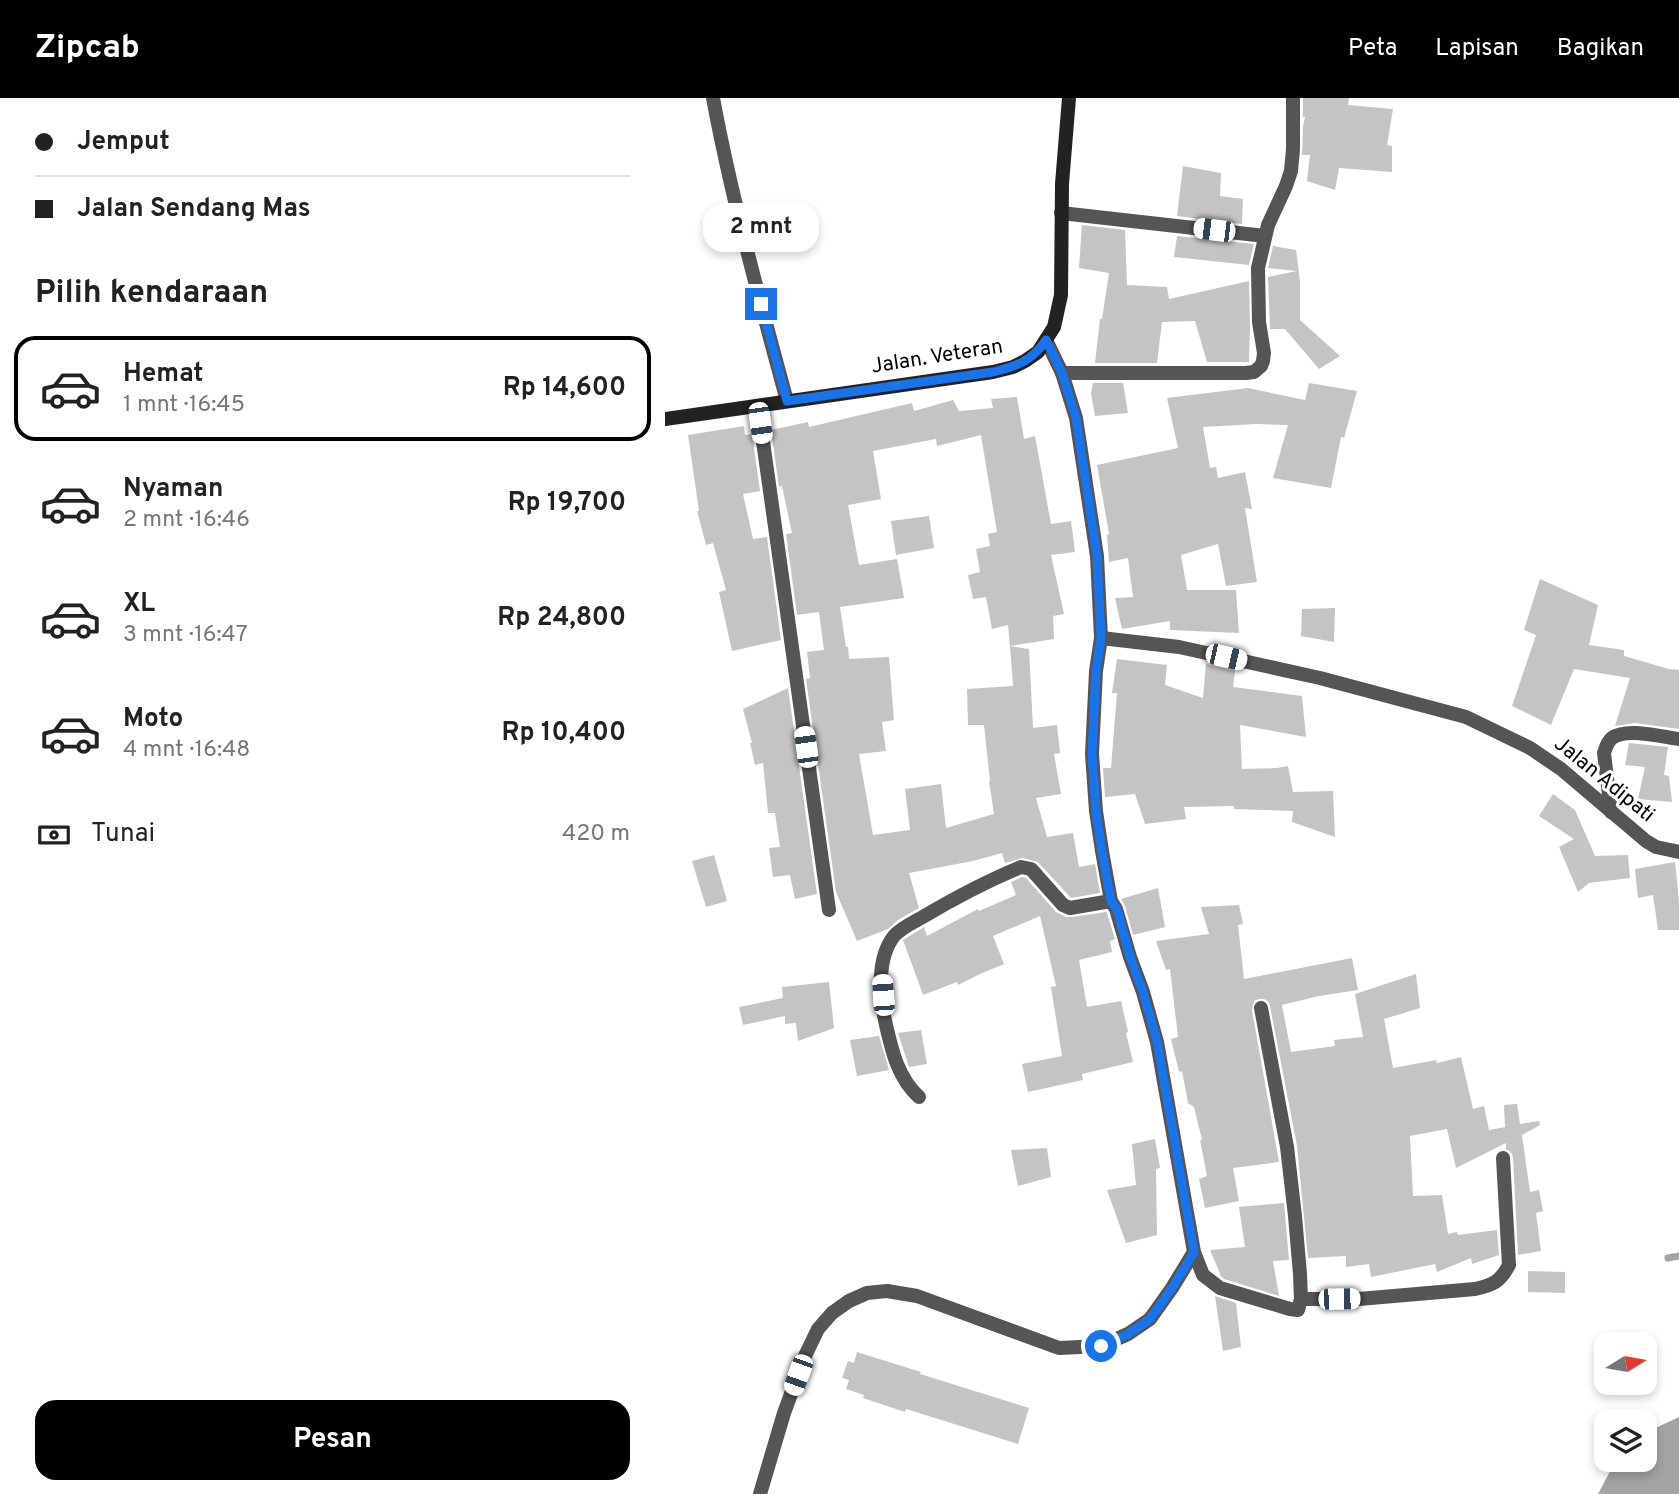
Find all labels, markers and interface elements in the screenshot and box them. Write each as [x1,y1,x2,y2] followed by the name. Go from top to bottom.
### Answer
[35,28,140,70] text: Zipcab
[1348,34,1397,64] text: Peta
[1435,34,1519,64] text: Lapisan
[1557,34,1644,64] text: Bagikan
[77,126,170,159] text: Jemput
[77,193,311,226] text: Jalan Sendang Mas
[703,202,819,252] callout: 2 mnt
[730,213,792,242] text: 2 mnt
[1192,217,1237,243] car
[35,274,268,314] text: Pilih kendaraan
[745,288,777,320] route end
[869,333,1005,381] street label: Jalan. Veteran
[39,357,102,420] icon: car
[123,358,203,391] text: Hemat
[503,372,626,405] text: Rp 14,600
[123,391,245,420] text: 1 mnt · 16:45
[747,401,774,445] car
[39,472,102,535] icon: car
[123,473,223,506] text: Nyaman
[508,487,626,520] text: Rp 19,700
[123,506,250,535] text: 2 mnt · 16:46
[39,587,102,650] icon: car
[123,588,155,621] text: XL
[497,602,626,635] text: Rp 24,800
[123,621,248,650] text: 3 mnt · 16:47
[1204,642,1249,672] car
[39,702,102,765] icon: car
[123,703,183,736] text: Moto
[502,717,626,750] text: Rp 10,400
[793,725,820,769] car
[1548,731,1660,829] street label: Jalan Adipati
[123,736,250,765] text: 4 mnt · 16:48
[35,816,73,854] icon: cash
[91,818,155,851] text: Tunai
[562,820,630,849] text: 420 m
[872,973,895,1017] car
[1318,1288,1361,1310] car
[1085,1330,1117,1362] route start
[1594,1332,1657,1395] north arrow
[1594,1332,1657,1472] map controls
[781,1352,816,1398] car
[35,1400,630,1480] button: Pesan
[1594,1409,1657,1472] button: layers

